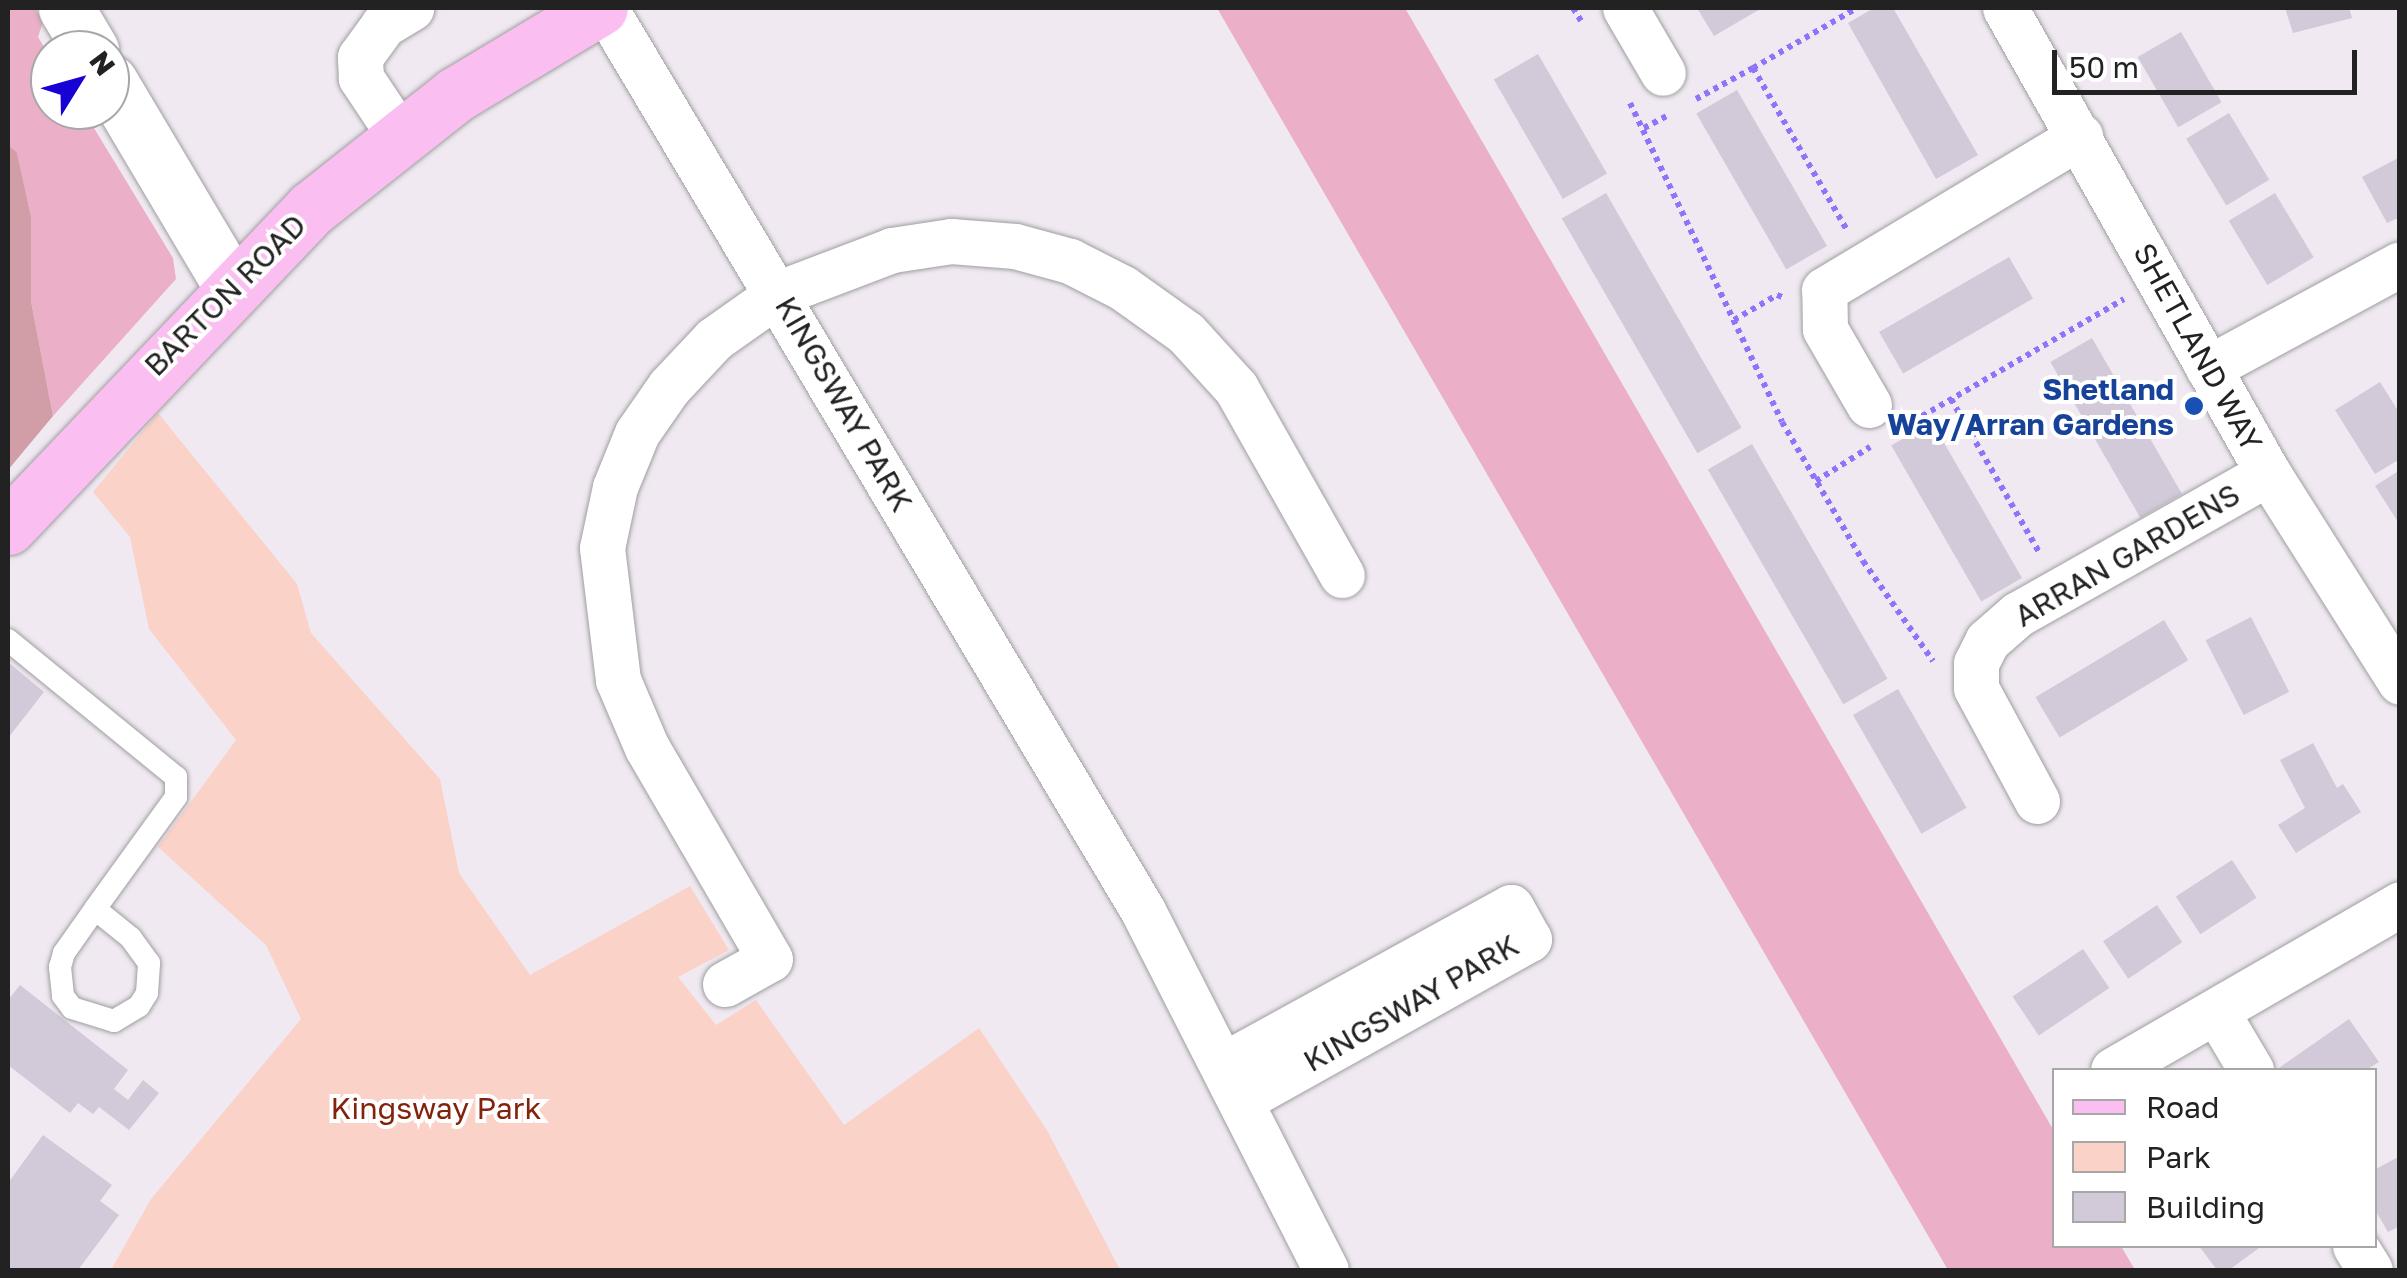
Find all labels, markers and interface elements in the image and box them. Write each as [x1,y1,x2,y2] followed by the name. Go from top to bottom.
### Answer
[30,30,130,130] north arrow
[2057,30,2362,92] scale bar
[83,44,122,81] text: N
[2069,49,2139,85] text: 50 m
[137,207,313,383] street label: BARTON ROAD
[2126,237,2270,457] street label: SHETLAND WAY
[768,290,920,518] street label: KINGSWAY PARK
[1887,371,2174,442] place label: Shetland Way/Arran Gardens
[2183,395,2205,417] marker: Shetland Way/Arran Gardens
[2008,476,2246,634] street label: ARRAN GARDENS
[1297,927,1525,1079] street label: KINGSWAY PARK
[2052,1068,2377,1248] legend
[2146,1089,2220,1125] text: Road
[331,1090,541,1126] park label: Kingsway Park
[2146,1139,2211,1175] text: Park
[2146,1189,2265,1225] text: Building

